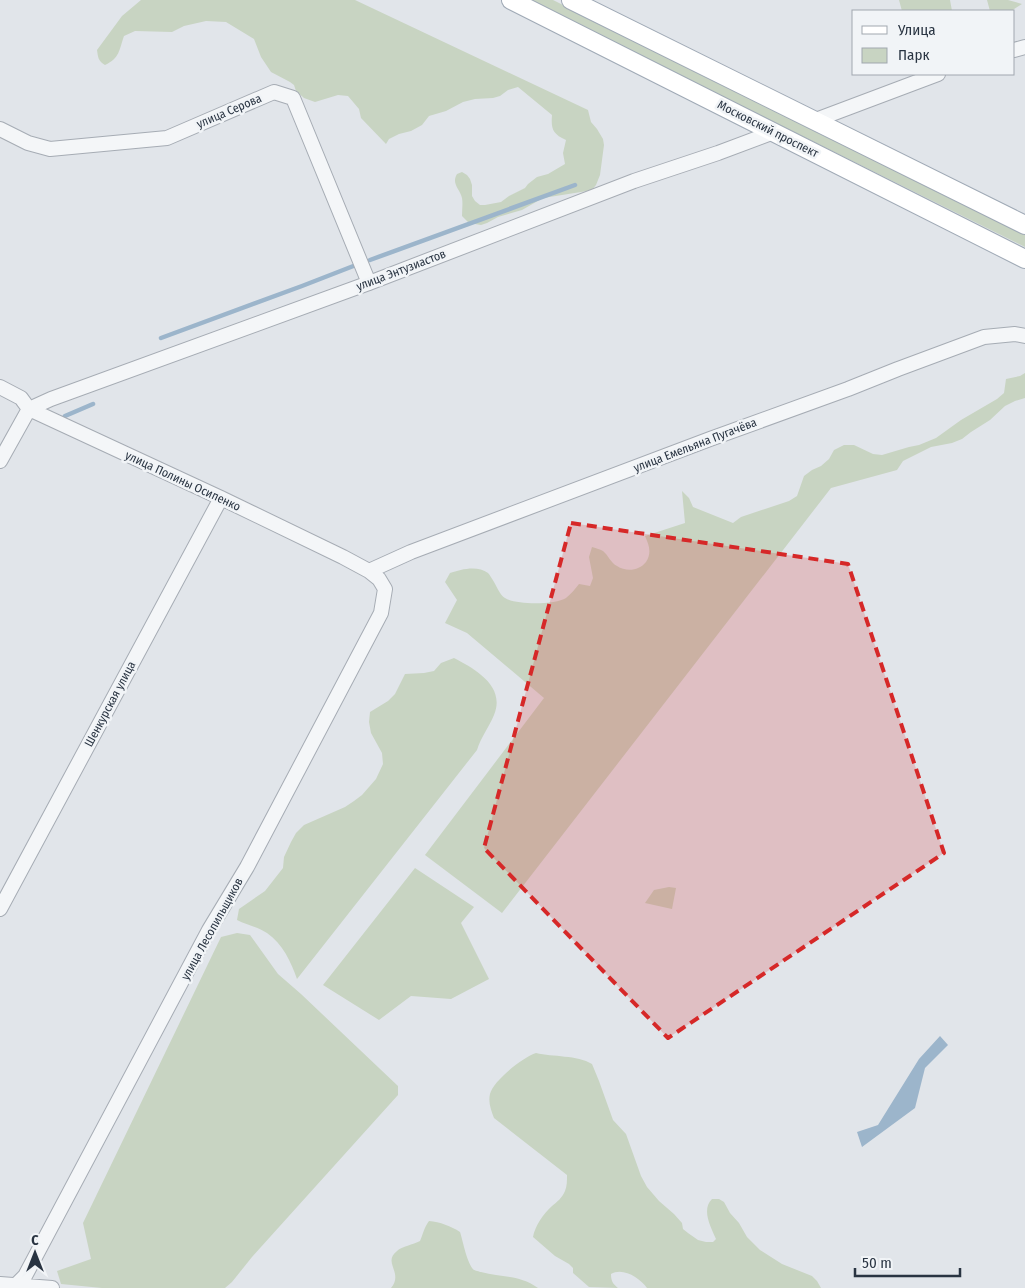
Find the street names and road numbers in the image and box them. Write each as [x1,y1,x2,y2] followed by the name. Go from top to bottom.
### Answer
[194,91,264,131] street label: улица Серова
[715,98,821,161] street label: Московский проспект
[354,246,448,294] street label: улица Энтузиастов
[631,415,759,475] street label: улица Емельяна Пугачёва
[123,448,243,514] street label: улица Полины Осипенко
[82,659,139,749] street label: Шенкурская улица
[178,876,246,982] street label: улица Лесопильщиков

